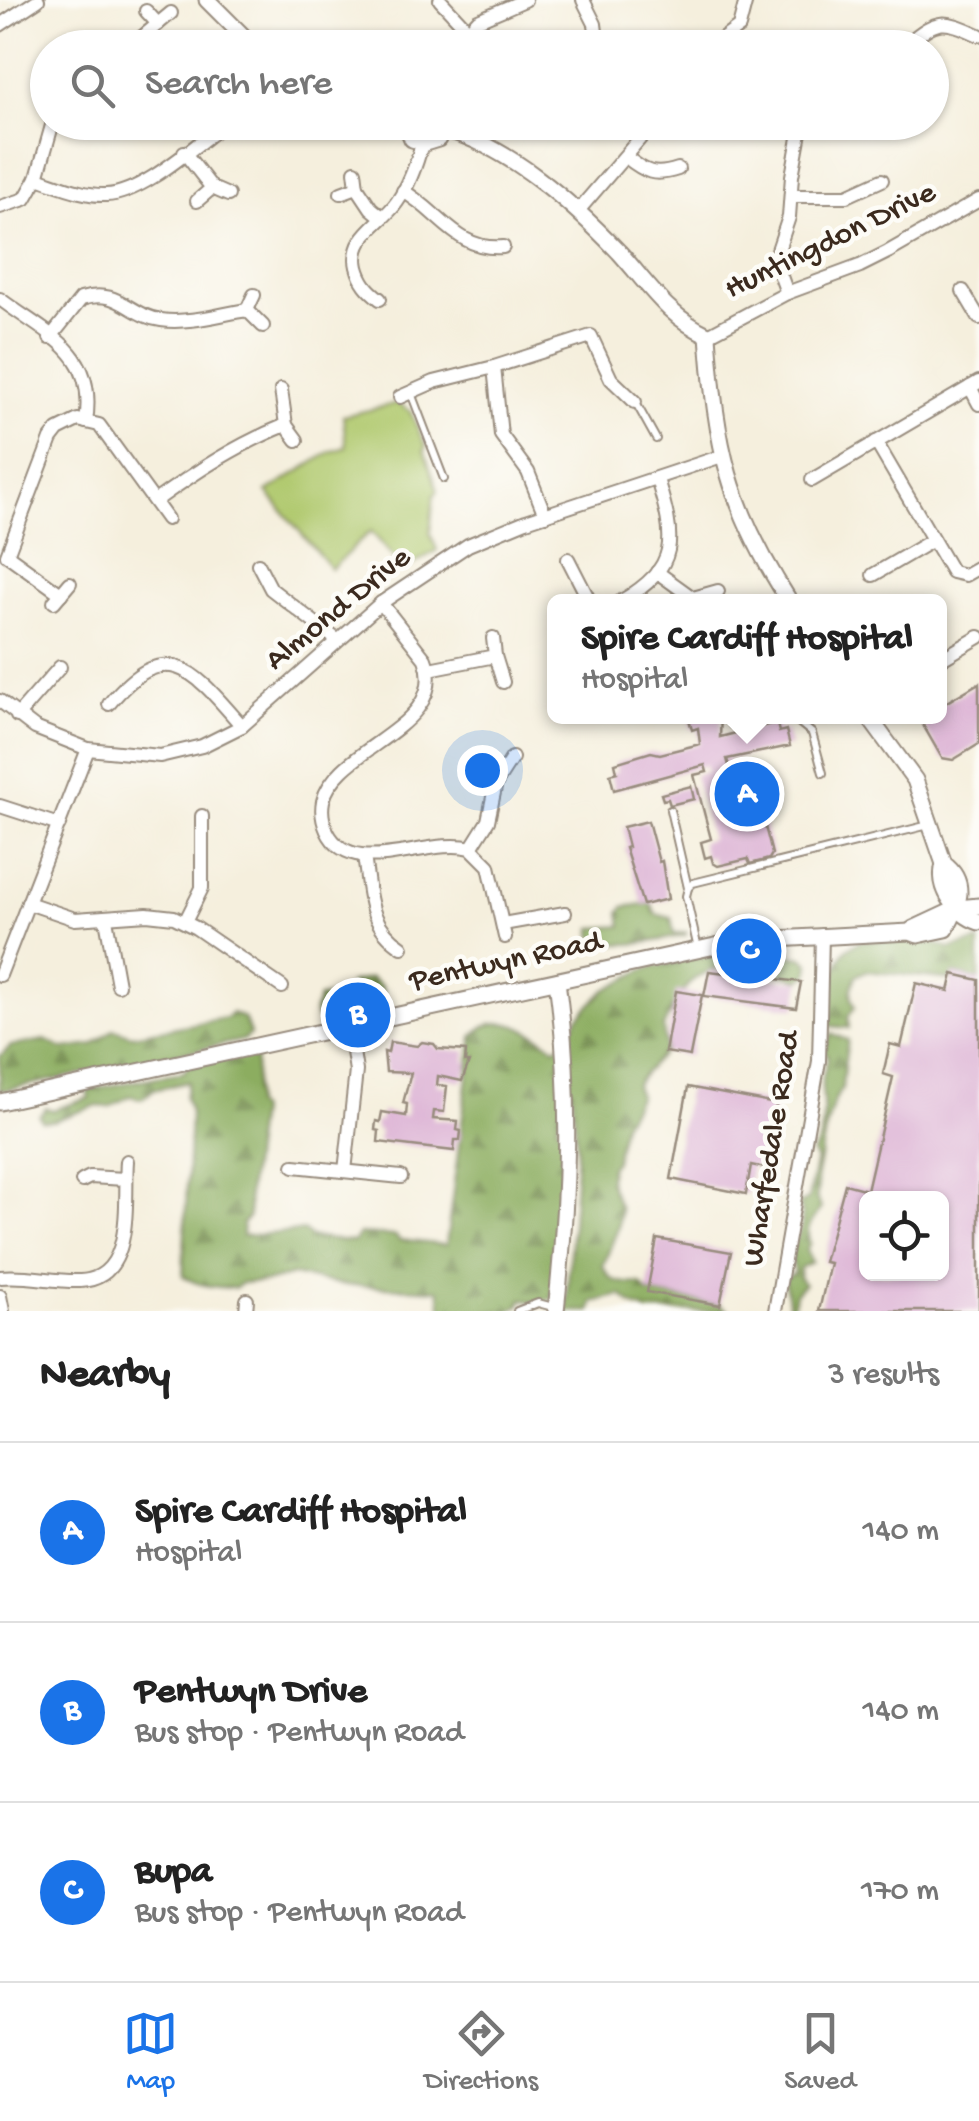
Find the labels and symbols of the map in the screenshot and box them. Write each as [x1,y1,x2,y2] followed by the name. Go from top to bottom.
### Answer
[719,174,943,309] street label: Huntingdon Drive
[258,539,420,680] street label: Almond Drive
[457,745,508,796] your location
[714,756,780,832] pin: A
[716,914,782,988] pin: C
[405,924,608,1002] street label: Pentwyn Road
[326,978,390,1052] pin: B
[736,1027,811,1269] street label: Wharfedale Road

